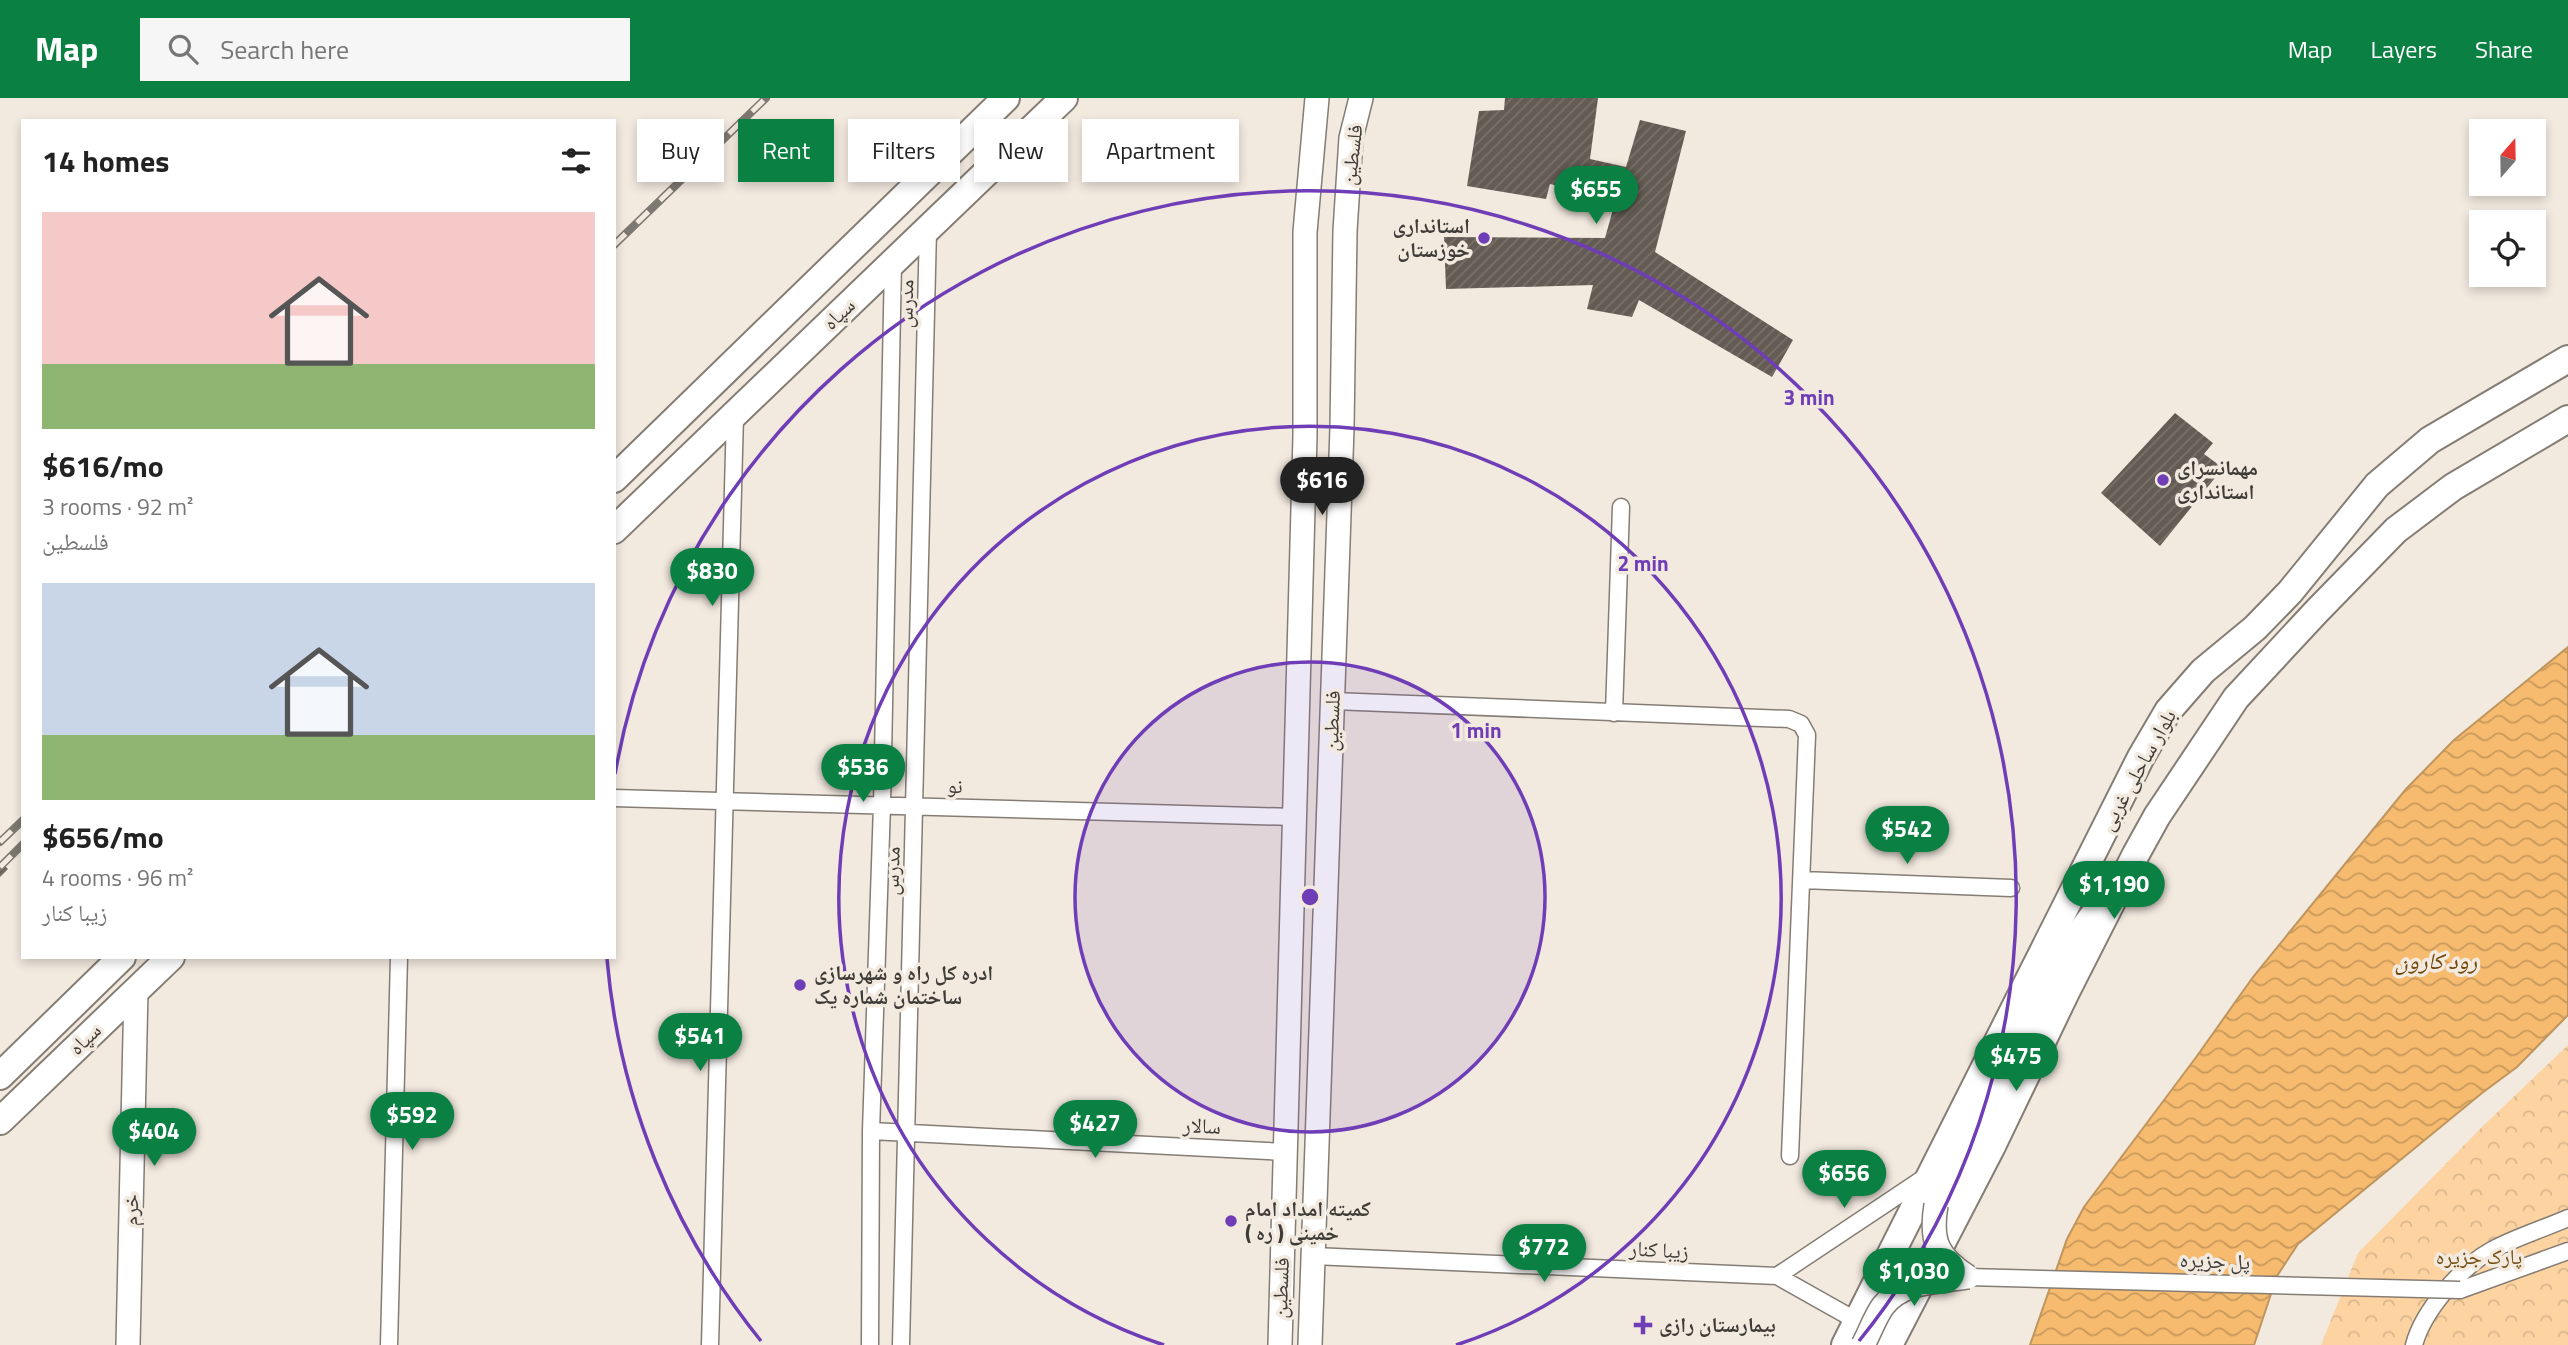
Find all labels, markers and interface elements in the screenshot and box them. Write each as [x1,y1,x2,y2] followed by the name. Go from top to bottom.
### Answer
[140,18,630,81] search box
[35,24,98,74] text: Map
[164,30,202,68] icon: search
[220,30,349,69] text: Search here
[2288,31,2333,67] text: Map
[2371,31,2437,67] text: Layers
[2475,31,2533,67] text: Share
[637,119,724,182] chip: Buy
[738,119,834,182] chip: Rent
[848,119,960,182] chip: Filters
[974,119,1068,182] chip: New
[1082,119,1239,182] chip: Apartment
[2469,119,2546,196] north arrow
[2469,119,2546,287] map controls
[1331,123,1371,187] street label: فلسطین
[42,138,169,184] text: 14 homes
[557,142,595,180] icon: filters
[1555,166,1637,226] pin: $655
[1570,171,1622,206] text: $655
[1393,209,1470,265] place label: استانداری خوزستان
[2469,210,2546,287] button: locate
[1476,230,1492,246] marker: استانداری خوزستان
[256,258,382,384] icon: home
[889,279,921,329] street label: مدرس
[815,290,862,337] street label: سپاه
[1783,381,1835,413] text: 3 min
[42,443,164,489] text: $616/mo
[2177,451,2258,507] place label: مهمانسرای استانداری
[1281,458,1363,517] pin: $616
[1296,462,1348,497] text: $616
[2155,472,2171,488] marker: مهمانسرای استانداری
[42,489,193,524] text: 3 rooms · 92 m²
[42,524,109,559] text: فلسطین
[1617,547,1669,579] text: 2 min
[671,548,753,608] pin: $830
[686,553,738,588] text: $830
[256,629,382,755] icon: home
[1314,690,1348,752] street label: فلسطین
[2091,703,2184,836] street label: بلوار ساحلی غربی
[1450,714,1502,746] text: 1 min
[822,744,904,804] pin: $536
[837,749,889,784] text: $536
[947,769,963,801] street label: نو
[1866,806,1948,866] pin: $542
[1881,811,1933,846] text: $542
[42,814,164,860] text: $656/mo
[874,846,908,896] street label: مدرس
[42,860,193,895] text: 4 rooms · 96 m²
[2057,862,2171,921] pin: $1,190
[2079,866,2149,901] text: $1,190
[1298,885,1322,909] centre of rings
[42,895,107,930] text: زیبا کنار
[2395,943,2477,978] water label: رود کارون
[814,956,993,1012] place label: ادره کل راه و شهرسازی ساختمان شماره یک
[792,977,808,993] marker: ادره کل راه و شهرسازی ساختمان شماره یک
[659,1014,741,1073] pin: $541
[61,1015,108,1062] street label: سپاه
[674,1018,726,1053] text: $541
[1975,1034,2057,1093] pin: $475
[1990,1038,2042,1073] text: $475
[371,1093,453,1152] pin: $592
[386,1097,438,1132] text: $592
[1054,1100,1136,1160] pin: $427
[1069,1105,1121,1140] text: $427
[113,1108,195,1168] pin: $404
[1181,1108,1222,1142] street label: سالار
[128,1113,180,1148] text: $404
[1803,1150,1885,1210] pin: $656
[1818,1155,1870,1190] text: $656
[1245,1192,1371,1248] place label: کمیته امداد امام خمینی ( ره )
[114,1194,146,1226] street label: خرم
[1223,1213,1239,1229] marker: کمیته امداد امام خمینی ( ره )
[1503,1224,1585,1284] pin: $772
[1518,1229,1570,1264] text: $772
[1627,1231,1690,1267] street label: زیبا کنار
[2436,1240,2522,1272] park label: پارک جزیره
[2179,1243,2251,1277] street label: پل جزیره
[1857,1248,1971,1308] pin: $1,030
[1879,1253,1949,1288] text: $1,030
[1263,1257,1297,1319] street label: فلسطین
[1659,1308,1776,1340] place label: بیمارستان رازی
[1633,1315,1653,1335] marker: بیمارستان رازی

